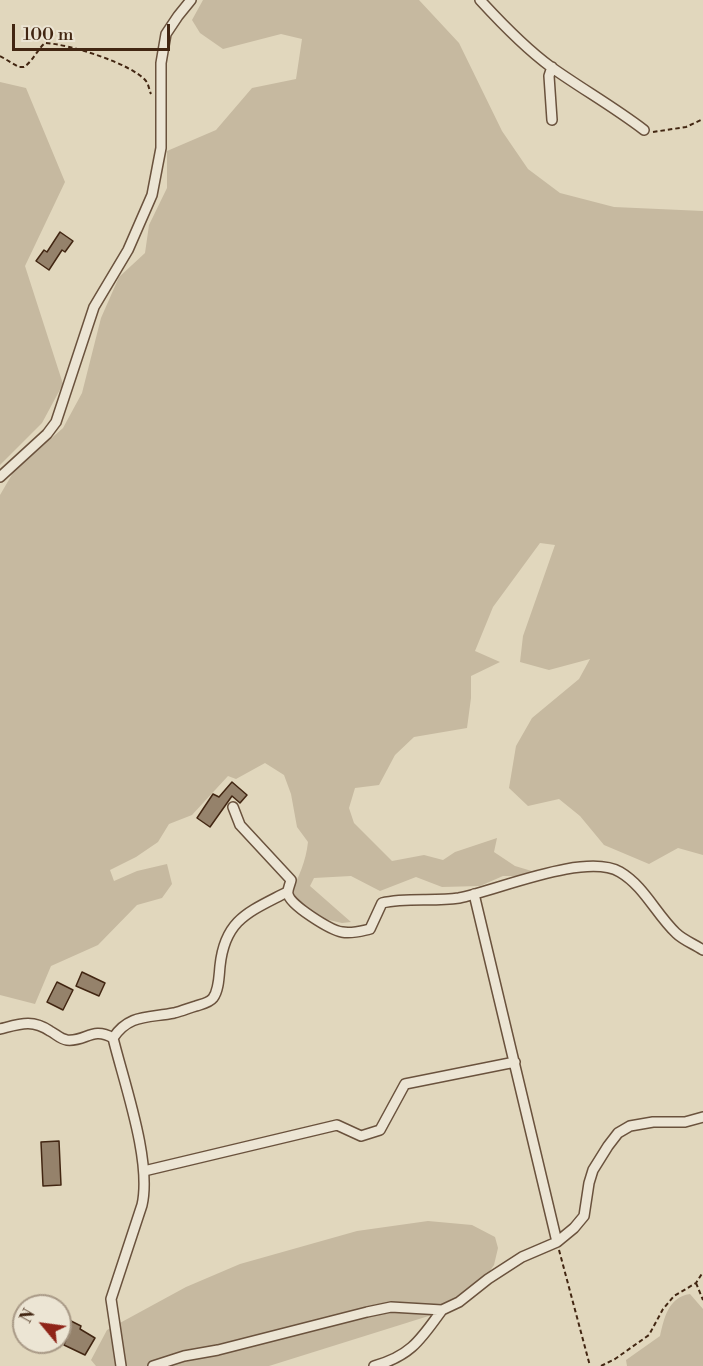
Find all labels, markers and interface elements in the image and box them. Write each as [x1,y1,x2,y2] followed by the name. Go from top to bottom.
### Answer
[15,12,172,50] scale bar
[23,23,74,46] text: 100 m
[12,1294,72,1354] north arrow
[16,1306,40,1327] text: N

